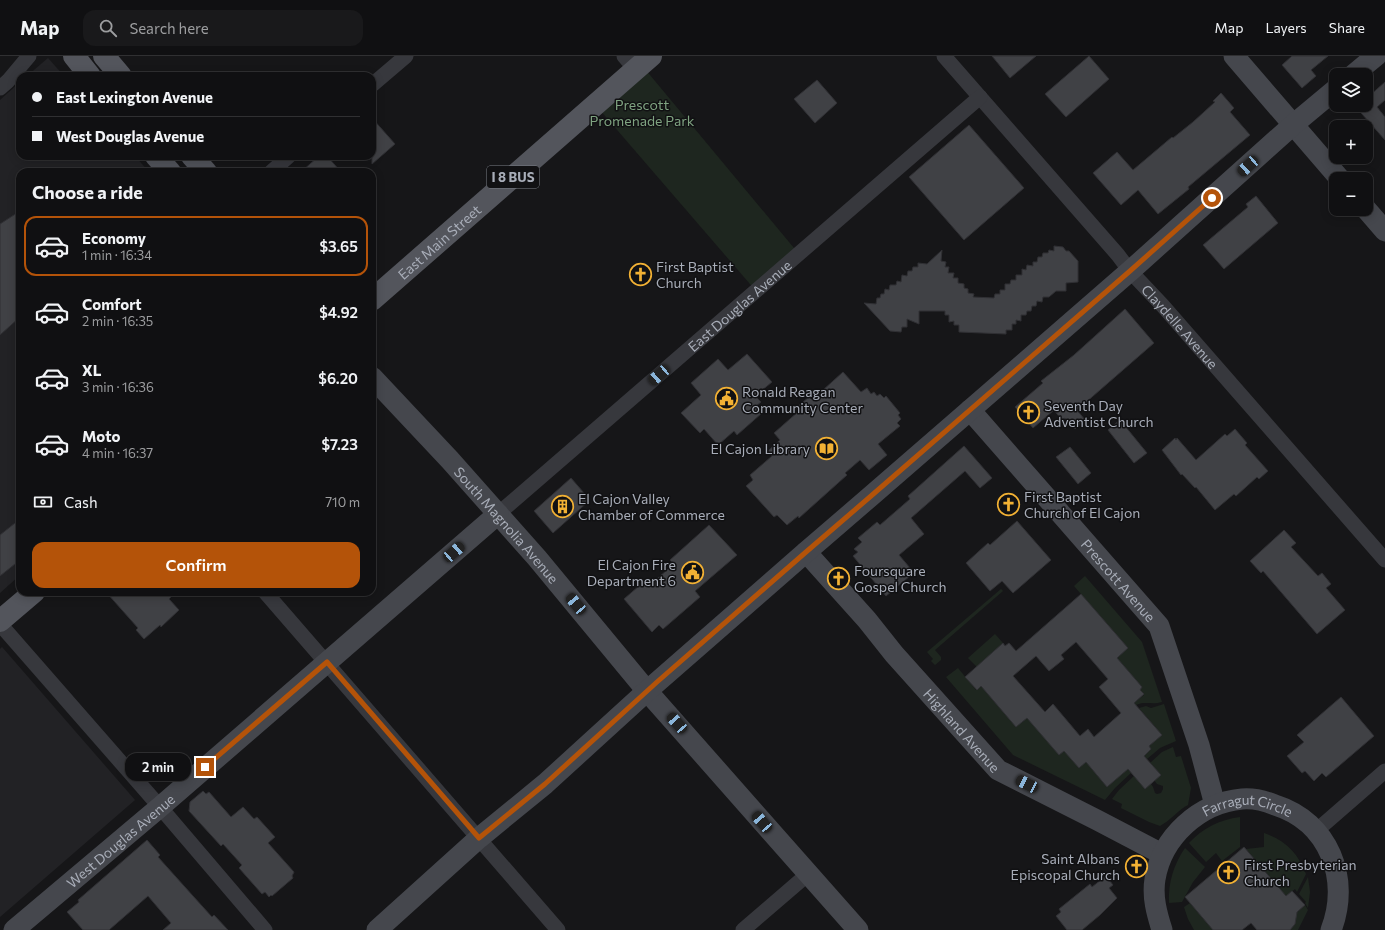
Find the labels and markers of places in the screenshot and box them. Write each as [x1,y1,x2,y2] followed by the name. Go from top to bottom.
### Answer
[656,258,734,291] place label: First Baptist Church
[628,261,654,287] church icon: First Baptist Church
[742,383,864,416] place label: Ronald Reagan Community Center
[714,386,740,412] public building icon: Ronald Reagan Community Center
[1044,397,1154,430] place label: Seventh Day Adventist Church
[1016,400,1042,426] church icon: Seventh Day Adventist Church
[813,435,839,461] library icon: El Cajon Library
[710,440,810,457] place label: El Cajon Library
[1024,488,1140,521] place label: First Baptist Church of El Cajon
[578,490,725,523] place label: El Cajon Valley Chamber of Commerce
[996,491,1022,517] church icon: First Baptist Church of El Cajon
[549,493,575,519] building icon: El Cajon Valley Chamber of Commerce
[587,556,676,589] place label: El Cajon Fire Department 6
[679,559,705,585] public building icon: El Cajon Fire Department 6
[854,562,947,595] place label: Foursquare Gospel Church
[825,565,851,591] church icon: Foursquare Gospel Church
[1011,850,1120,883] place label: Saint Albans Episcopal Church
[1123,853,1149,879] church icon: Saint Albans Episcopal Church
[1244,856,1357,889] place label: First Presbyterian Church
[1215,859,1241,885] church icon: First Presbyterian Church

